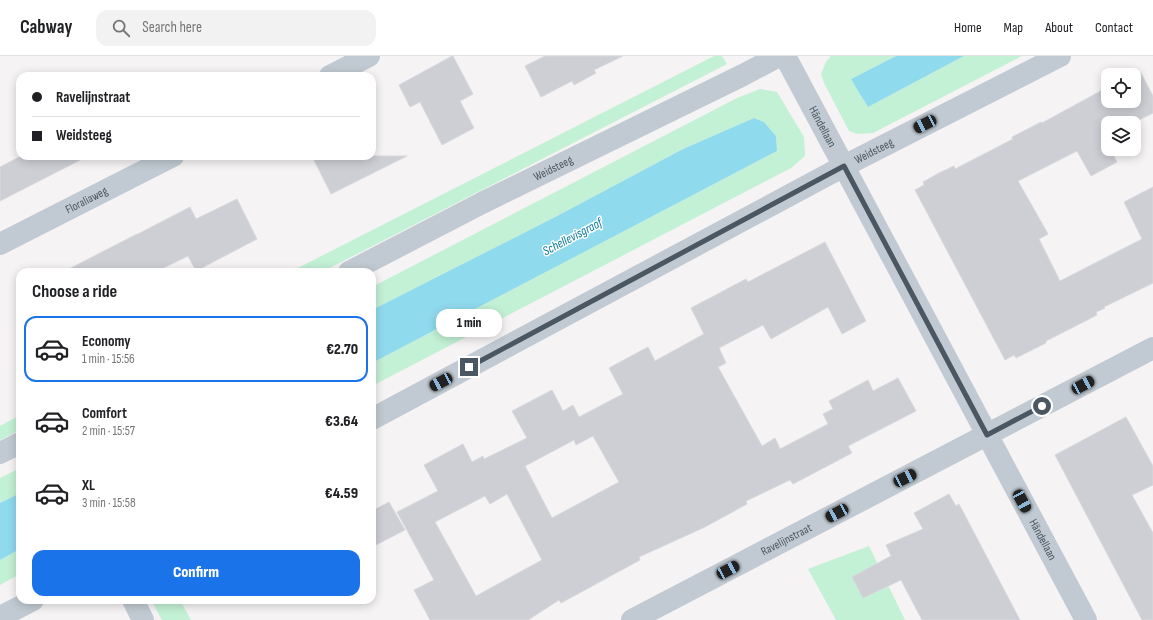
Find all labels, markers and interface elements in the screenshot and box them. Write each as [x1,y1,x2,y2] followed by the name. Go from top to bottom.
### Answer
[96,10,376,46] search box
[20,16,72,39] text: Cabway
[110,17,132,39] icon: search
[142,18,202,37] text: Search here
[954,19,982,36] text: Home
[1004,19,1023,36] text: Map
[1045,19,1073,36] text: About
[1095,19,1133,36] text: Contact
[1101,68,1141,156] map controls
[1101,68,1141,108] button: locate
[56,88,130,107] text: Ravelijnstraat
[805,104,839,150] street label: Händellaan
[912,113,938,135] car
[1101,116,1141,156] button: layers
[56,126,112,145] text: Weidsteeg
[852,135,896,167] street label: Weidsteeg
[531,153,576,185] street label: Weidsteeg
[63,183,110,217] street label: Floraliaweg
[540,214,606,259] water label: Schellevisgraaf
[32,281,117,302] text: Choose a ride
[436,309,502,337] callout: 1 min
[457,315,481,331] text: 1 min
[34,331,70,367] icon: car
[82,332,131,351] text: Economy
[326,340,358,359] text: €2.70
[82,351,135,367] text: 1 min · 15:56
[460,358,478,376] route end
[428,371,454,393] car
[1070,374,1096,396] car
[1033,397,1051,415] route start
[34,403,70,439] icon: car
[82,404,127,423] text: Comfort
[325,412,358,431] text: €3.64
[82,423,135,439] text: 2 min · 15:57
[892,467,918,489] car
[34,475,70,511] icon: car
[82,476,95,495] text: XL
[325,484,358,503] text: €4.59
[1011,488,1033,514] car
[82,495,136,511] text: 3 min · 15:58
[824,502,850,524] car
[1025,516,1060,563] street label: Händellaan
[758,520,815,559] street label: Ravelijnstraat
[32,550,360,596] button: Confirm
[715,559,741,581] car

